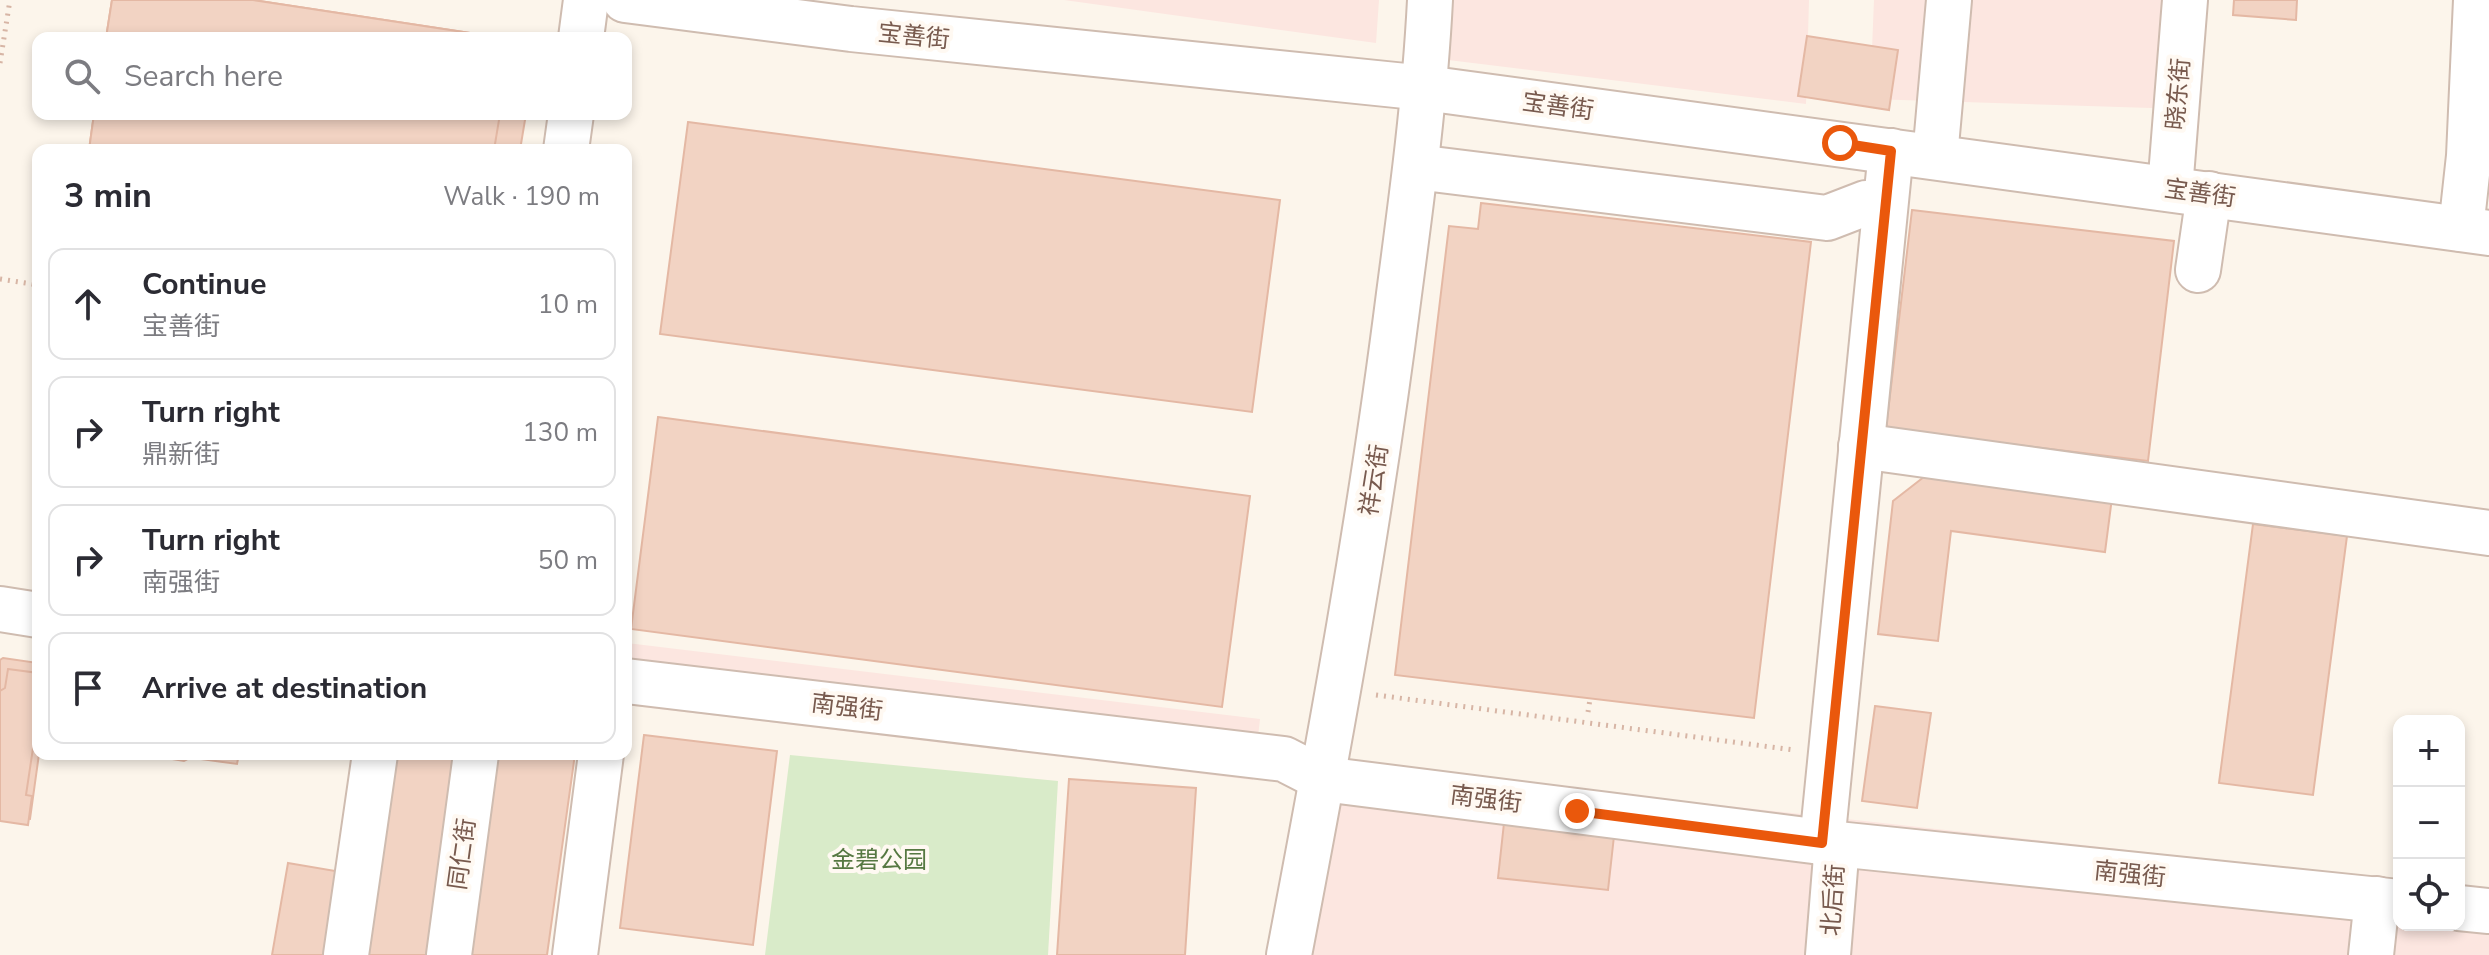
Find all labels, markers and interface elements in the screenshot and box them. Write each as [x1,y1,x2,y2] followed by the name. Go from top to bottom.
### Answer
[877,16,951,56] street label: 宝善街
[32,32,632,120] search box
[60,54,104,98] icon: search
[124,56,283,97] text: Search here
[2159,57,2197,131] street label: 晓东街
[1520,85,1596,127] street label: 宝善街
[1822,125,1858,161] route start
[2162,172,2238,214] street label: 宝善街
[64,173,152,219] text: 3 min
[443,179,600,214] text: Walk · 190 m
[142,264,267,305] text: Continue
[66,282,110,326] icon: ahead
[538,287,598,322] text: 10 m
[142,309,220,344] text: 宝善街
[142,392,280,433] text: Turn right
[66,410,110,454] icon: right
[522,415,598,450] text: 130 m
[142,437,220,472] text: 鼎新街
[1353,442,1395,518] street label: 祥云街
[142,520,280,561] text: Turn right
[66,538,110,582] icon: right
[538,543,598,578] text: 50 m
[142,565,220,600] text: 南强街
[66,666,110,710] icon: arrive
[142,668,427,709] text: Arrive at destination
[809,687,885,727] street label: 南强街
[2393,715,2465,931] map controls
[2393,715,2465,787] button: +
[1448,779,1524,819] street label: 南强街
[2393,787,2465,859] button: −
[1559,793,1595,829] route end
[441,816,483,892] street label: 同仁街
[831,844,927,876] park label: 金碧公园
[2093,854,2167,894] street label: 南强街
[2393,859,2465,931] button: locate
[1815,863,1851,937] street label: 北后街

